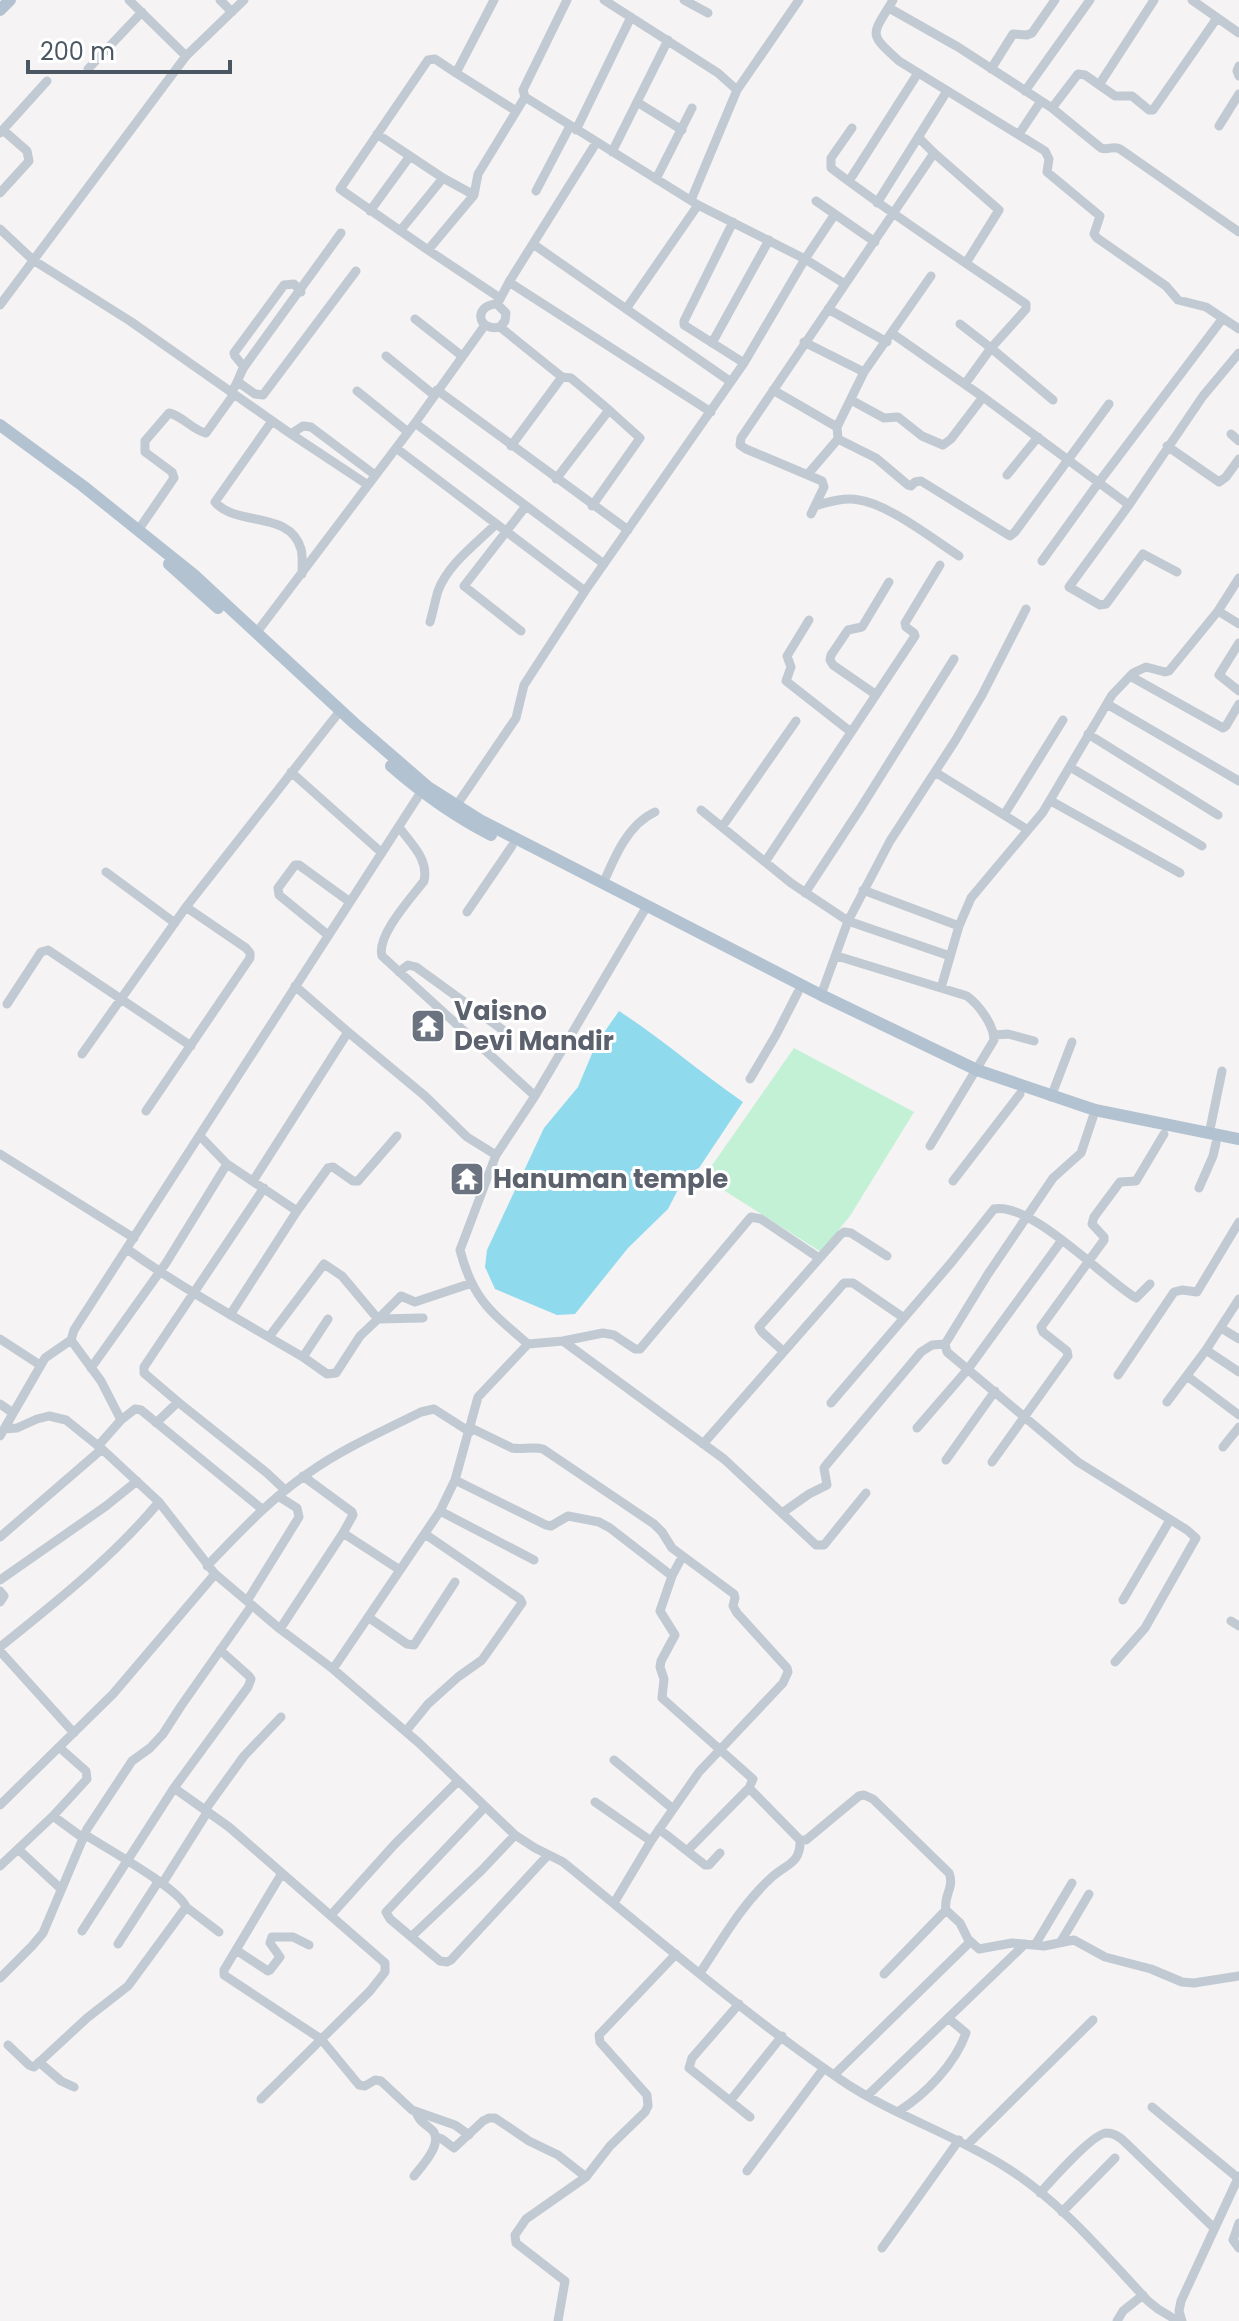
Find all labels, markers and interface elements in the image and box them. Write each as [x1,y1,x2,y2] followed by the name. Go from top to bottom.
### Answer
[28,24,230,74] scale bar
[40,35,115,68] text: 200 m
[454,993,614,1059] place label: Vaisno Devi Mandir
[409,1007,447,1045] temple icon: Vaisno Devi Mandir
[448,1160,486,1198] temple icon: Hanuman temple
[493,1161,728,1197] place label: Hanuman temple

